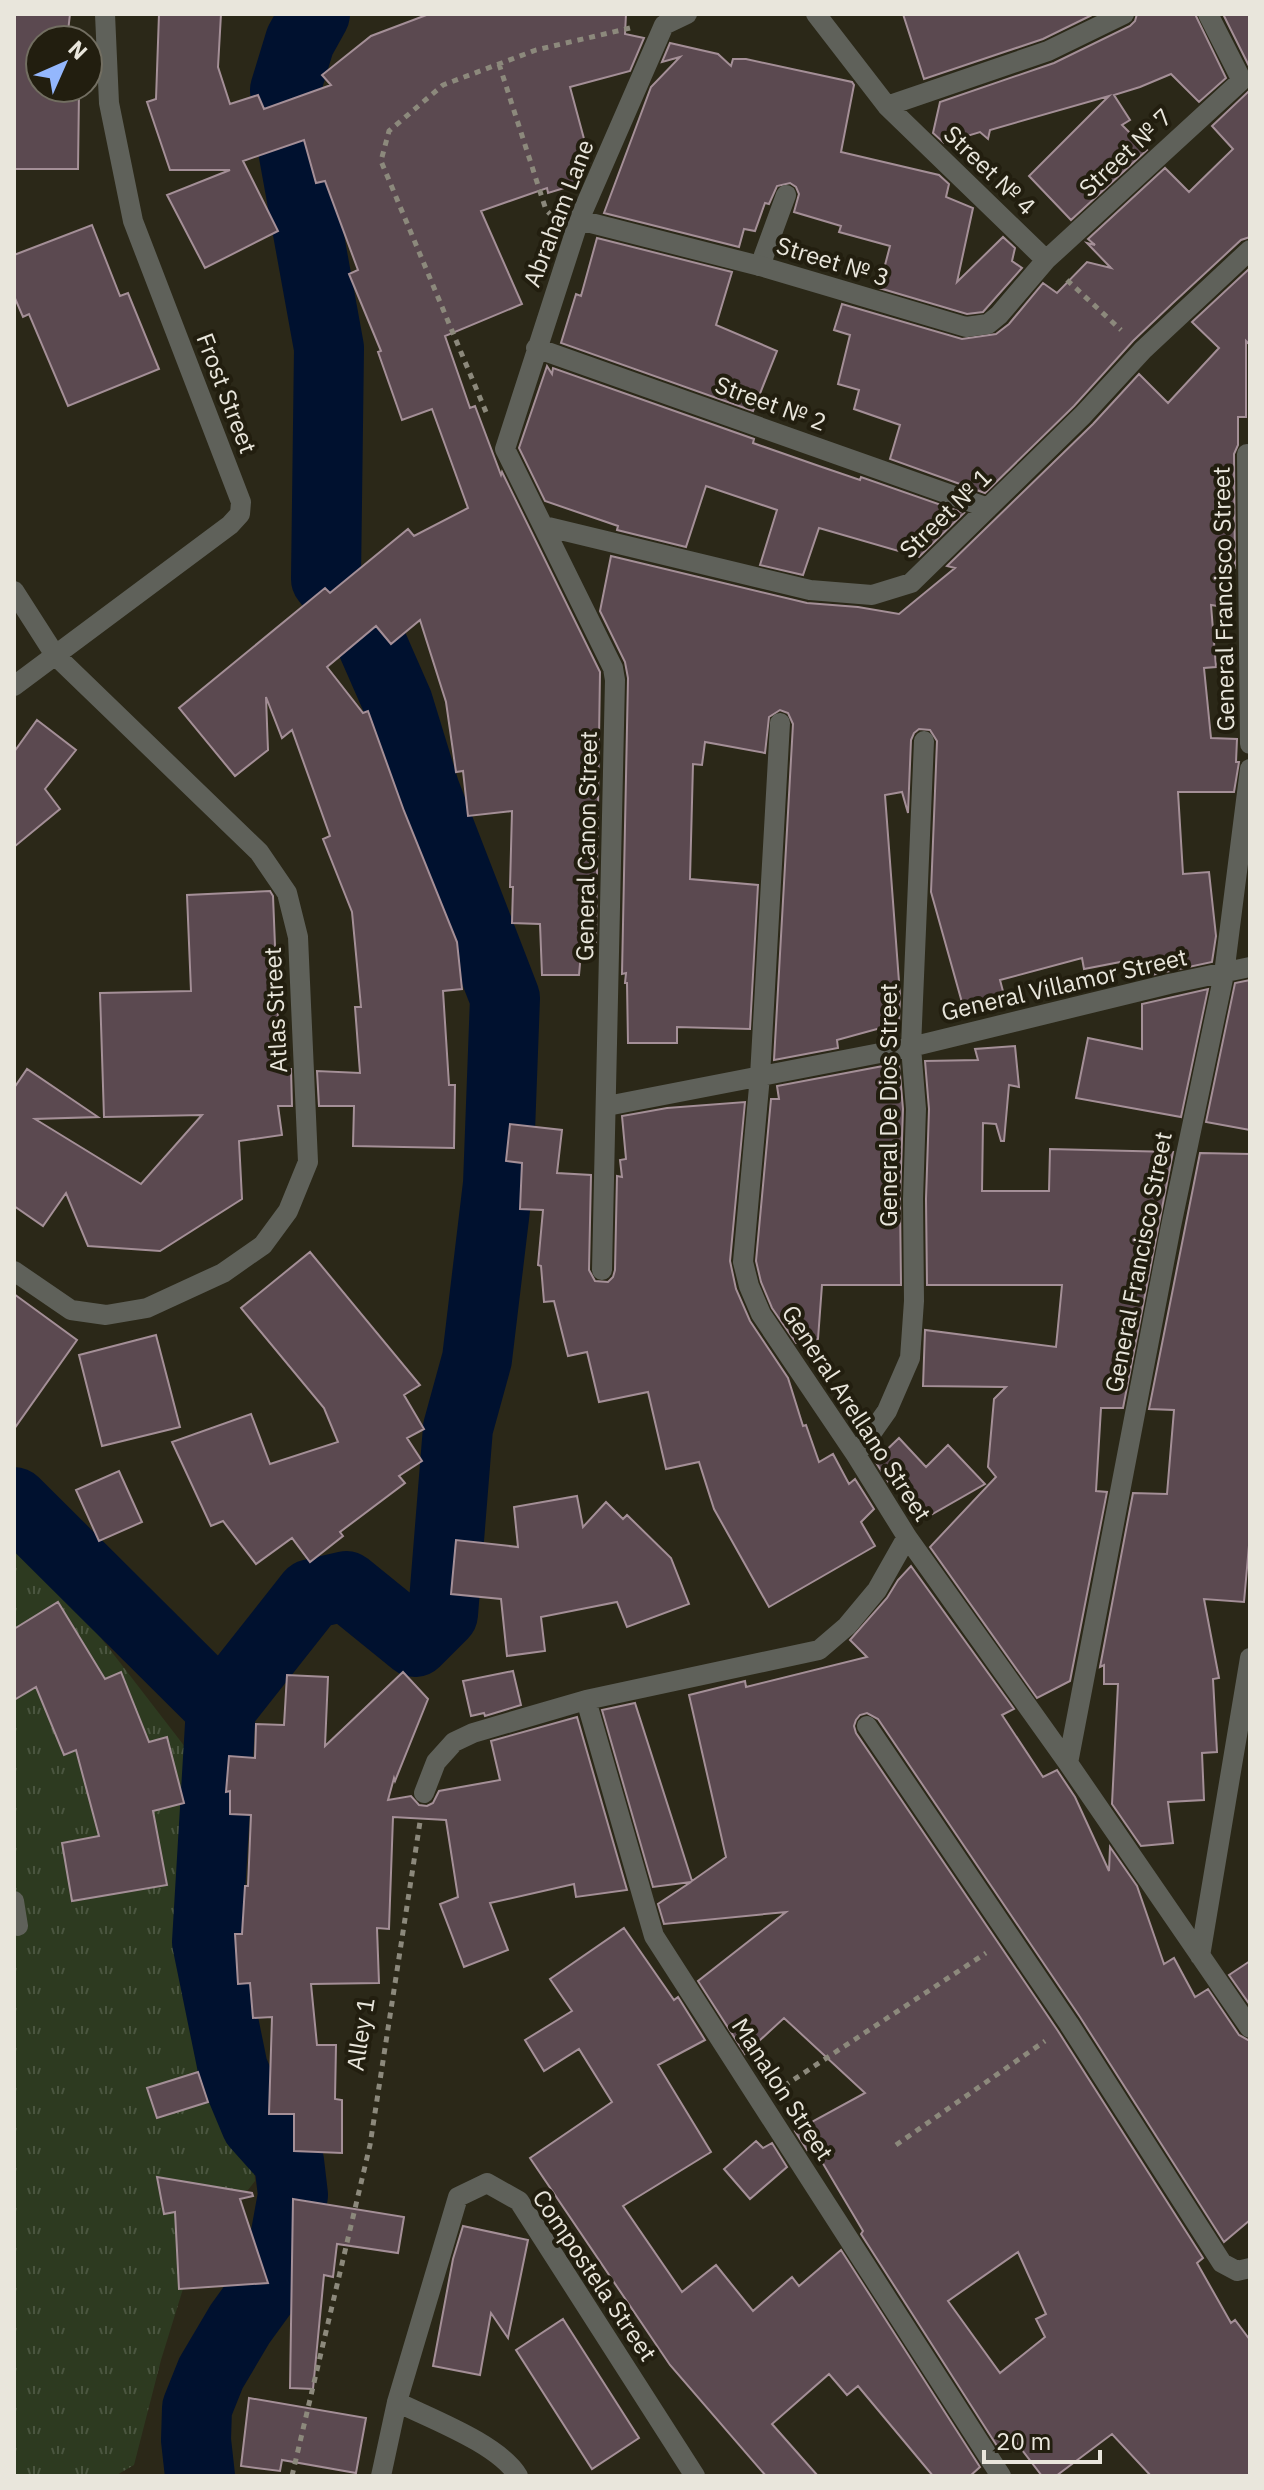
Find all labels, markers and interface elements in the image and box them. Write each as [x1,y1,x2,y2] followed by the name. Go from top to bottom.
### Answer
[24,24,104,104] north arrow
[63,34,94,65] text: N
[1072,101,1178,203] street label: Street № 7
[937,118,1043,222] street label: Street № 4
[515,135,601,291] street label: Abraham Lane
[773,229,893,293] street label: Street № 3
[189,328,265,458] street label: Frost Street
[711,368,831,438] street label: Street № 2
[892,461,998,565] street label: Street № 1
[1205,466,1241,732] street label: General Francisco Street
[568,731,604,961] street label: General Canon Street
[938,940,1190,1028] street label: General Villamor Street
[256,946,294,1074] street label: Atlas Street
[872,983,904,1227] street label: General De Dios Street
[1097,1129,1179,1395] street label: General Francisco Street
[775,1299,939,1527] street label: General Arellano Street
[338,1995,382,2073] street label: Alley 1
[725,2012,841,2166] street label: Manalon Street
[526,2183,664,2367] street label: Compostela Street
[984,2414,1100,2464] scale bar
[996,2425,1051,2457] text: 20 m

